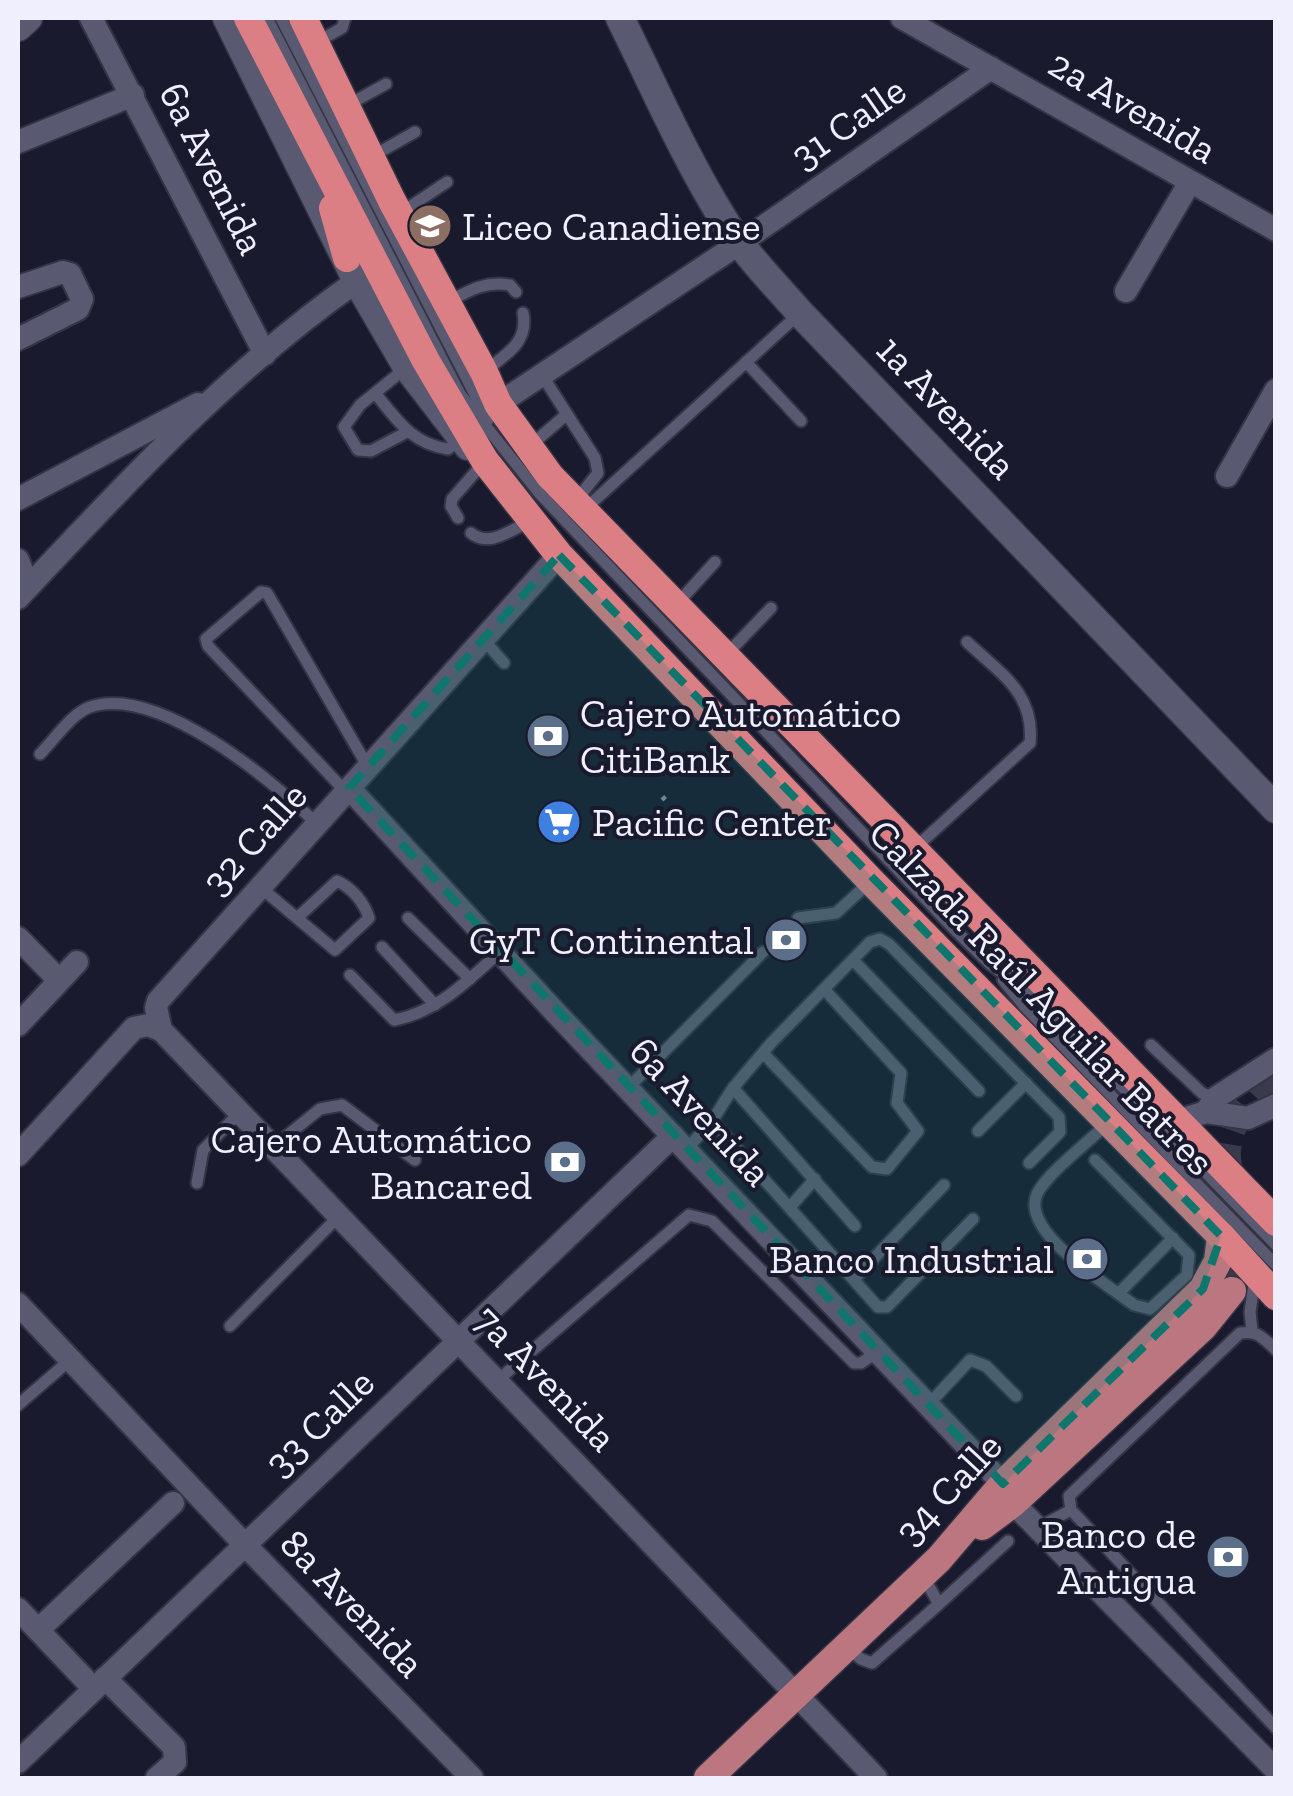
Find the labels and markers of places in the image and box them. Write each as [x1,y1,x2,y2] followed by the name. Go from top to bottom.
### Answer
[462,202,760,250] place label: Liceo Canadiense
[407,203,453,249] school or university icon: Liceo Canadiense
[580,689,901,783] place label: Cajero Automático CitiBank
[525,713,571,759] bank icon: Cajero Automático CitiBank
[592,798,832,846] place label: Pacific Center
[536,799,582,845] supermarket icon: Pacific Center
[469,916,754,964] place label: GyT Continental
[763,917,809,963] bank icon: GyT Continental
[211,1115,532,1209] place label: Cajero Automático Bancared
[542,1139,588,1185] bank icon: Cajero Automático Bancared
[769,1235,1054,1283] place label: Banco Industrial
[1064,1236,1110,1282] bank icon: Banco Industrial
[1041,1510,1196,1604] place label: Banco de Antigua
[1205,1534,1251,1580] bank icon: Banco de Antigua

